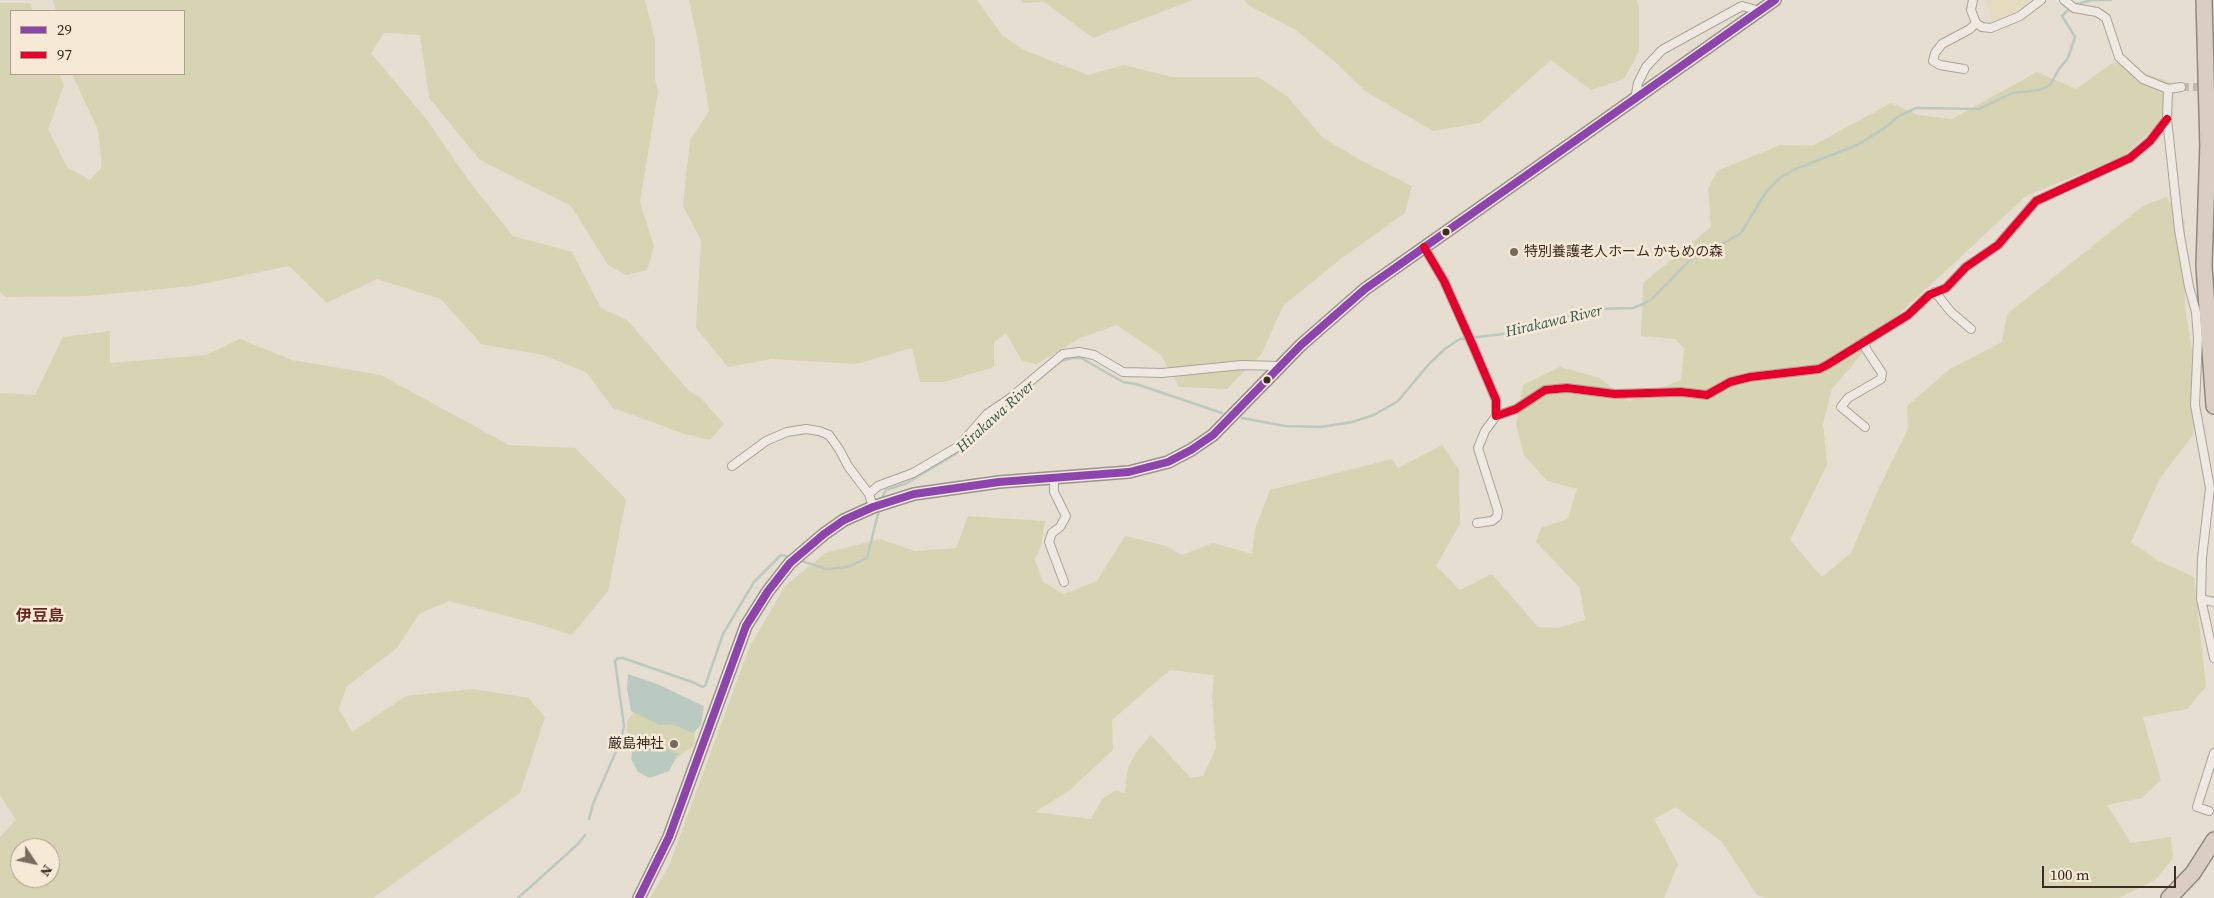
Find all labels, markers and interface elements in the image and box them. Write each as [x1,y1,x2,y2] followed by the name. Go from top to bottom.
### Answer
[10,10,185,75] legend
[57,19,72,40] text: 29
[57,44,72,65] text: 97
[1441,227,1451,237] unlabelled marker
[1524,244,1723,260] place label: 特別養護老人ホーム かもめの森
[1508,246,1520,258] marker: 特別養護老人ホーム かもめの森
[1504,302,1604,342] water label: Hirakawa River
[1262,375,1272,385] unlabelled marker
[953,377,1039,457] water label: Hirakawa River
[16,607,64,627] district label: 伊豆島
[608,736,664,752] place label: 厳島神社
[668,738,680,750] marker: 厳島神社
[10,838,60,888] north arrow
[2044,856,2178,888] scale bar
[35,861,58,881] text: N
[2050,864,2090,885] text: 100 m

